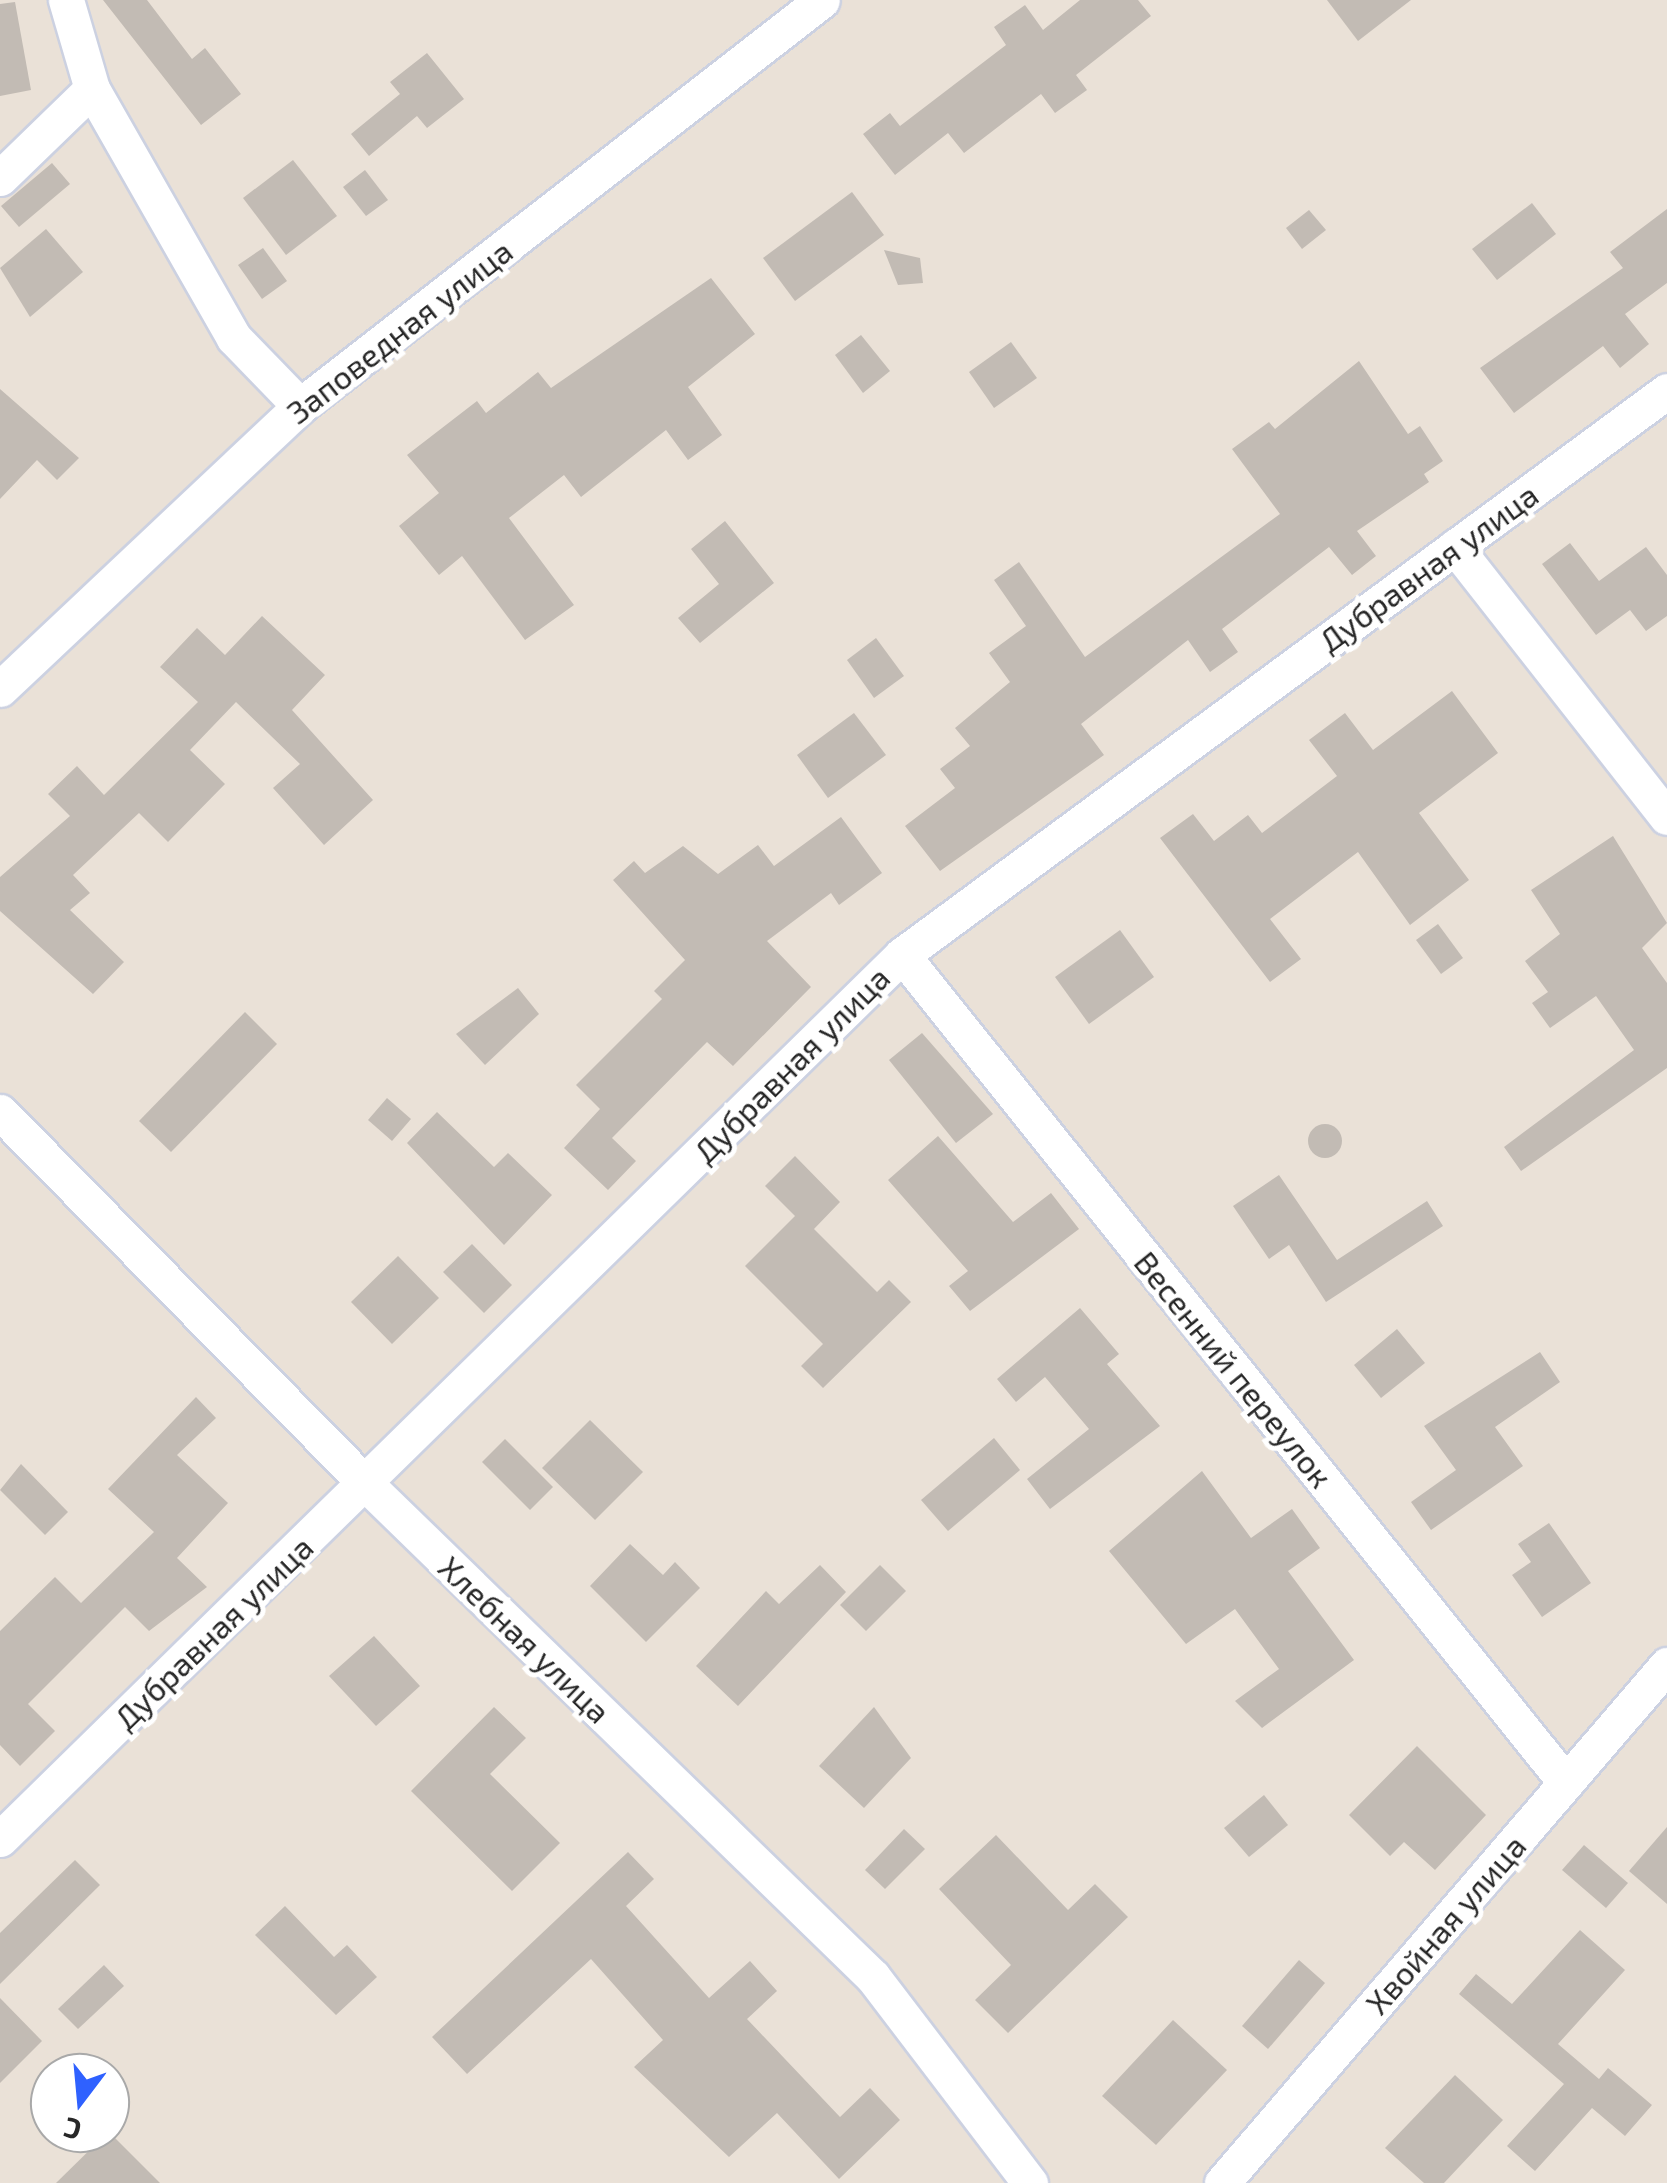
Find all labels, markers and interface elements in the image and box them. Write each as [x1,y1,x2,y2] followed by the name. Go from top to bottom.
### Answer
[279,231,519,431] street label: Заповедная улица
[1311,475,1545,659] street label: Дубравная улица
[685,958,897,1170] street label: Дубравная улица
[1127,1243,1341,1495] street label: Весенний переулок
[106,1527,320,1737] street label: Дубравная улица
[431,1548,619,1730] street label: Хлебная улица
[1357,1827,1533,2021] street label: Хвойная улица
[30,2053,130,2153] north arrow
[60,2111,85,2149] text: С

